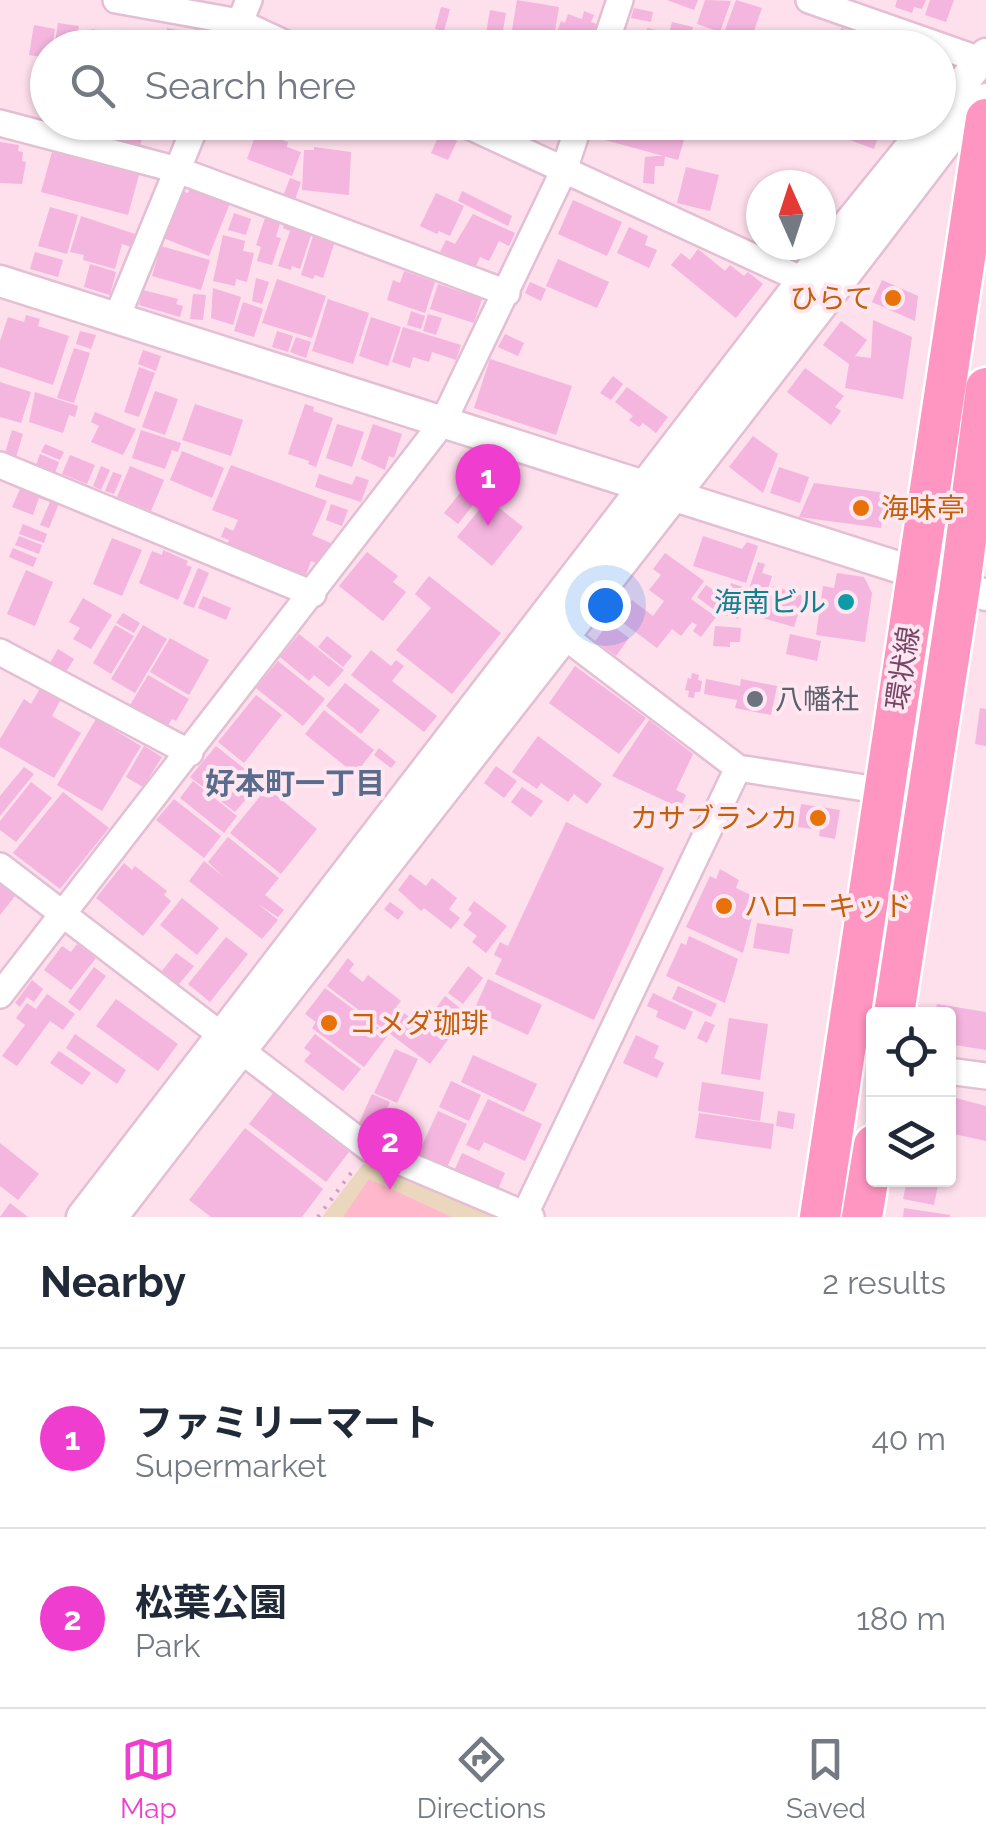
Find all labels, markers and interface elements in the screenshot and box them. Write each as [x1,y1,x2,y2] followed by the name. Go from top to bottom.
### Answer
[30,30,956,140] search box
[65,58,120,113] icon: search
[145,63,356,108] text: Search here
[746,170,836,260] north arrow
[790,282,873,315] place label: ひらて
[882,287,904,309] marker: ひらて
[456,444,520,526] pin: 1
[881,492,965,525] place label: 海味亭
[850,497,872,519] marker: 海味亭
[580,580,631,631] your location
[714,586,826,619] place label: 海南ビル
[835,591,857,613] marker: 海南ビル
[880,624,926,712] street label: 環状線
[775,683,859,716] place label: 八幡社
[744,688,766,710] marker: 八幡社
[205,766,385,801] district label: 好本町一丁目
[630,802,798,835] place label: カサブランカ
[807,807,829,829] marker: カサブランカ
[744,890,912,923] place label: ハローキッド
[713,895,735,917] marker: ハローキッド
[349,1007,489,1040] place label: コメダ珈琲
[866,1007,956,1187] map controls
[866,1007,956,1097] button: locate
[318,1012,340,1034] marker: コメダ珈琲
[866,1097,956,1187] button: layers
[358,1108,422,1190] pin: 2
[40,1258,186,1307] text: Nearby
[822,1264,946,1301] text: 2 results
[135,1400,439,1445] text: ファミリーマート
[65,1420,80,1457] text: 1
[871,1420,946,1457] text: 40 m
[135,1447,327,1484] text: Supermarket
[135,1580,287,1625] text: 松葉公園
[63,1600,82,1637] text: 2
[856,1600,946,1637] text: 180 m
[135,1627,200,1664] text: Park
[120,1732,177,1825] tab: Map
[417,1732,546,1825] tab: Directions
[786,1732,866,1825] tab: Saved

